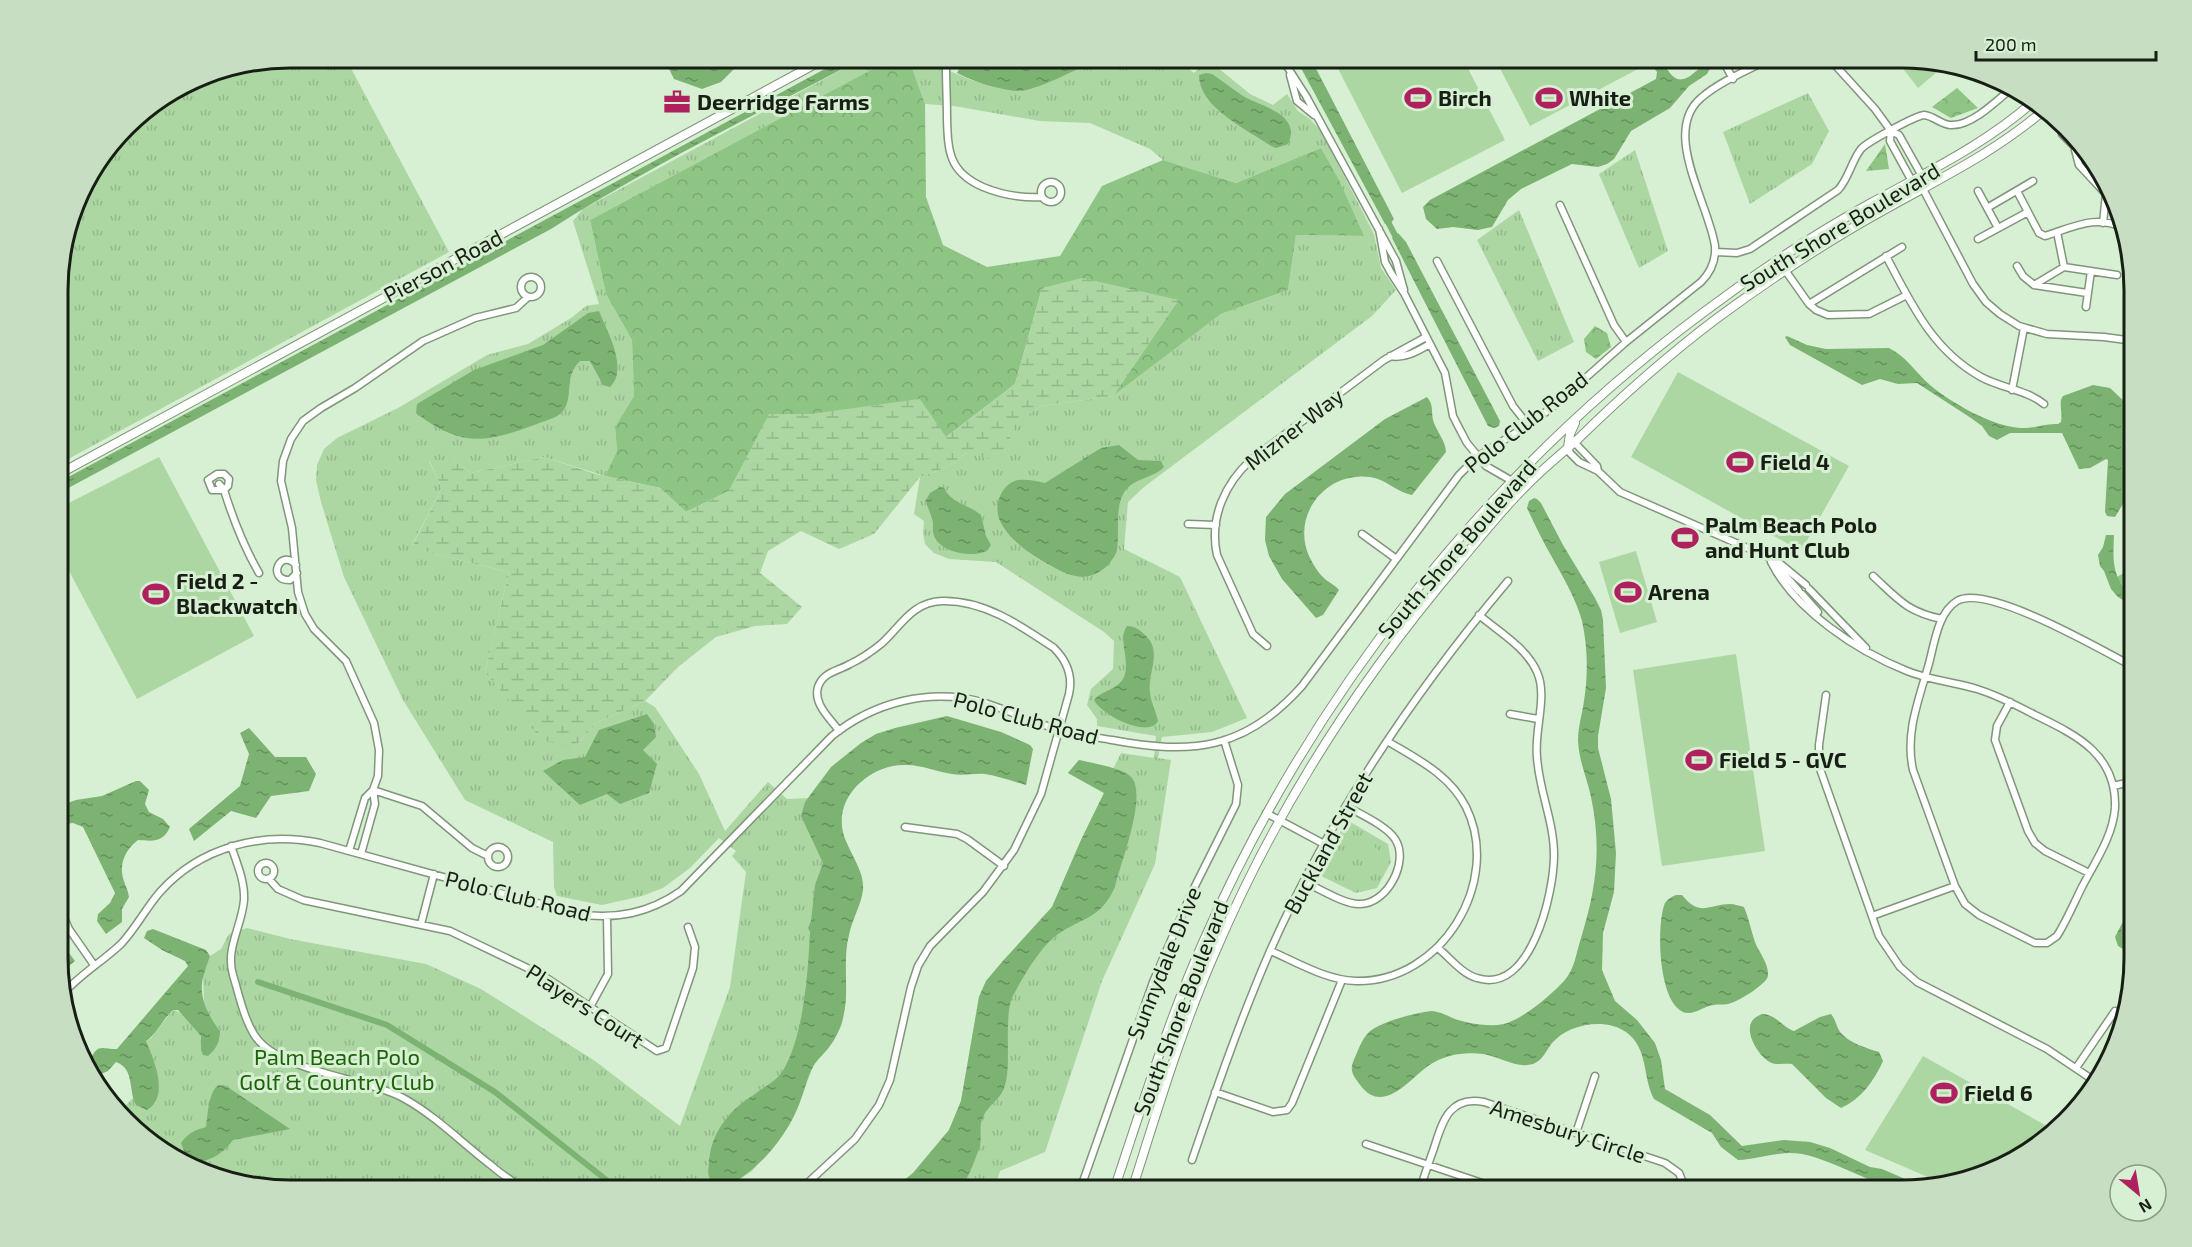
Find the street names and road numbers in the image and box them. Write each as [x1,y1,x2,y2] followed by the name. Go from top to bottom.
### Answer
[1735,156,1944,296] street label: South Shore Boulevard
[379,223,507,307] street label: Pierson Road
[1459,365,1592,477] street label: Polo Club Road
[1239,381,1348,475] street label: Mizner Way
[1372,454,1541,643] street label: South Shore Boulevard
[951,685,1102,749] street label: Polo Club Road
[1277,767,1377,918] street label: Buckland Street
[443,864,594,926] street label: Polo Club Road
[1121,883,1205,1043] street label: Sunnydale Drive
[1127,896,1233,1119] street label: South Shore Boulevard
[522,958,649,1053] street label: Players Court
[1487,1093,1649,1167] street label: Amesbury Circle

